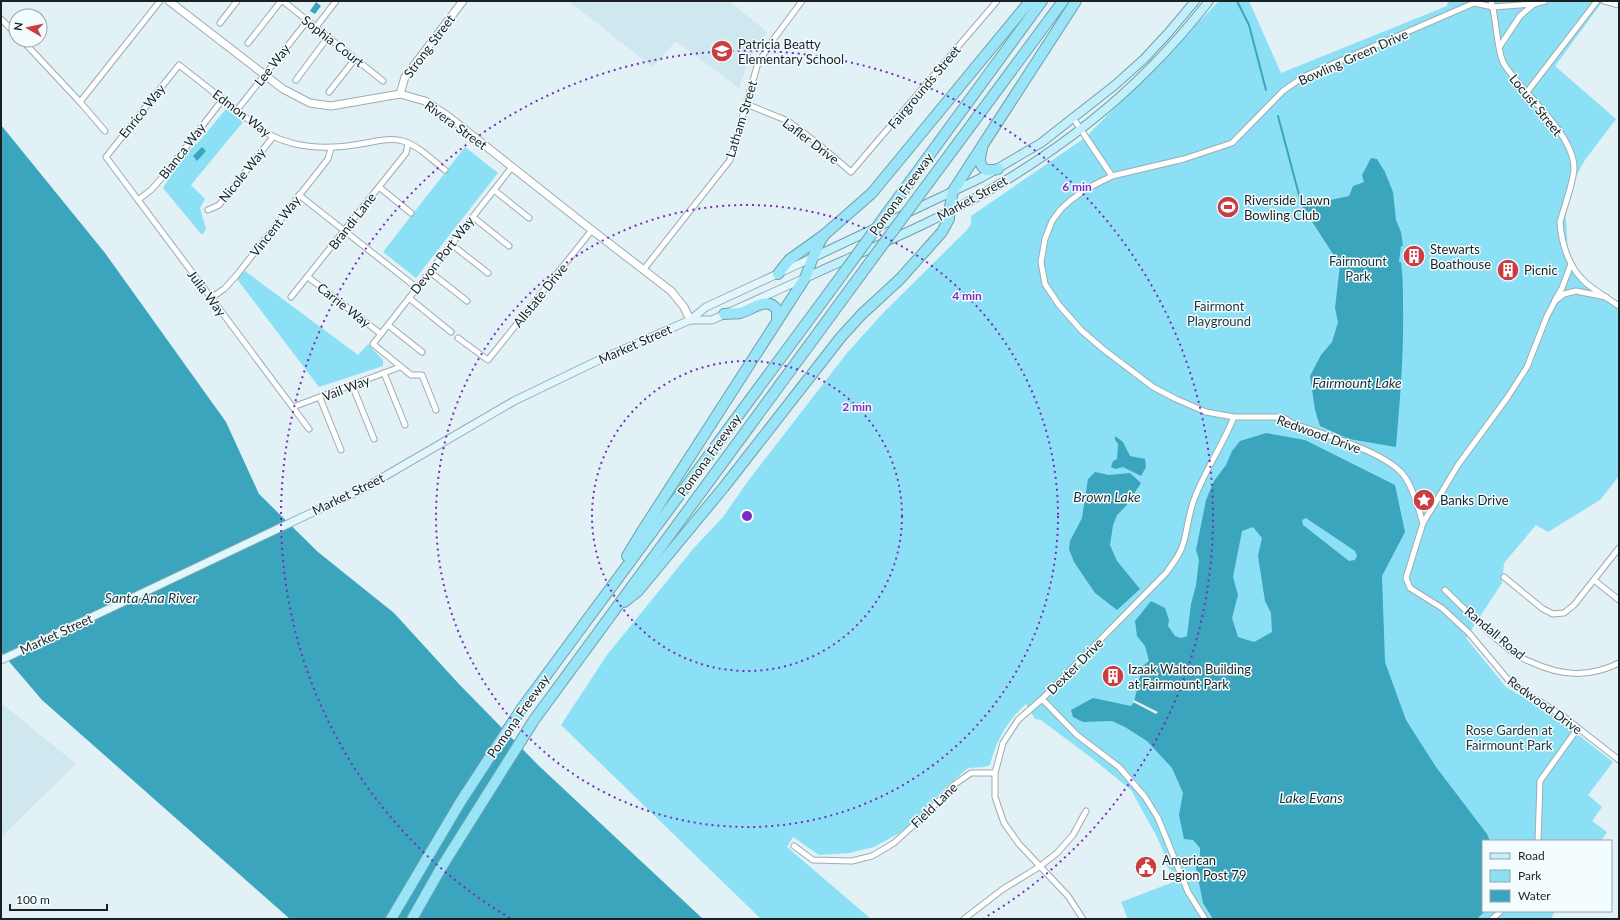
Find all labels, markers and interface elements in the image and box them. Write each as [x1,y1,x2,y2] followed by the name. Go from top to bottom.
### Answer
[8,8,48,48] north arrow
[400,11,458,81] street label: Strong Street
[299,12,368,70] street label: Sophia Court
[11,21,25,32] text: N
[1296,26,1410,88] street label: Bowling Green Drive
[738,36,844,67] place label: Patricia Beatty Elementary School
[709,38,735,64] school or university icon: Patricia Beatty Elementary School
[251,41,294,89] street label: Lee Way
[884,42,964,132] street label: Fairgrounds Street
[1506,71,1566,139] street label: Locust Street
[722,78,760,159] street label: Latham Street
[115,81,169,141] street label: Enrico Way
[210,86,274,140] street label: Edmon Way
[422,97,491,153] street label: Rivera Street
[780,115,842,167] street label: Lafler Drive
[155,120,209,182] street label: Bianca Way
[215,144,269,205] street label: Nicole Way
[866,149,936,238] street label: Pomona Freeway
[934,172,1010,224] street label: Market Street
[1062,179,1092,194] text: 6 min
[325,189,379,253] street label: Brandi Lane
[246,192,304,260] street label: Vincent Way
[1244,192,1330,223] place label: Riverside Lawn Bowling Club
[1215,194,1241,220] sports icon: Riverside Lawn Bowling Club
[407,213,477,297] street label: Devon Port Way
[1430,241,1491,272] place label: Stewarts Boathouse
[1401,243,1427,269] building icon: Stewarts Boathouse
[1329,253,1387,284] park label: Fairmount Park
[1495,257,1521,283] building icon: Picnic
[509,260,571,330] street label: Allstate Drive
[1524,262,1558,278] place label: Picnic
[184,267,230,320] street label: Julia Way
[314,279,374,331] street label: Carrie Way
[952,288,982,303] text: 4 min
[1187,298,1251,329] park label: Fairmont Playground
[596,321,674,367] street label: Market Street
[320,372,372,404] street label: Vail Way
[1312,374,1402,391] water label: Fairmount Lake
[842,399,872,414] text: 2 min
[674,410,744,499] street label: Pomona Freeway
[1275,411,1363,457] street label: Redwood Drive
[309,469,387,518] street label: Market Street
[1411,487,1437,513] place icon: Banks Drive
[1073,488,1141,505] water label: Brown Lake
[1440,492,1509,508] place label: Banks Drive
[740,509,754,523] centre of rings
[105,589,197,606] water label: Santa Ana River
[1462,603,1528,663] street label: Randall Road
[17,610,95,658] street label: Market Street
[1043,634,1107,698] street label: Dexter Drive
[1128,661,1251,692] place label: Izaak Walton Building at Fairmount Park
[1100,663,1126,689] building icon: Izaak Walton Building at Fairmount Park
[483,671,553,761] street label: Pomona Freeway
[1505,673,1586,738] street label: Redwood Drive
[1465,722,1553,753] park label: Rose Garden at Fairmount Park
[907,779,961,831] street label: Field Lane
[1279,789,1343,806] water label: Lake Evans
[1482,840,1612,912] legend
[1518,848,1545,863] text: Road
[1162,852,1246,883] place label: American Legion Post 79
[1133,854,1159,880] public building icon: American Legion Post 79
[1518,868,1542,883] text: Park
[10,886,107,912] scale bar
[1518,888,1551,903] text: Water
[16,892,50,907] text: 100 m

